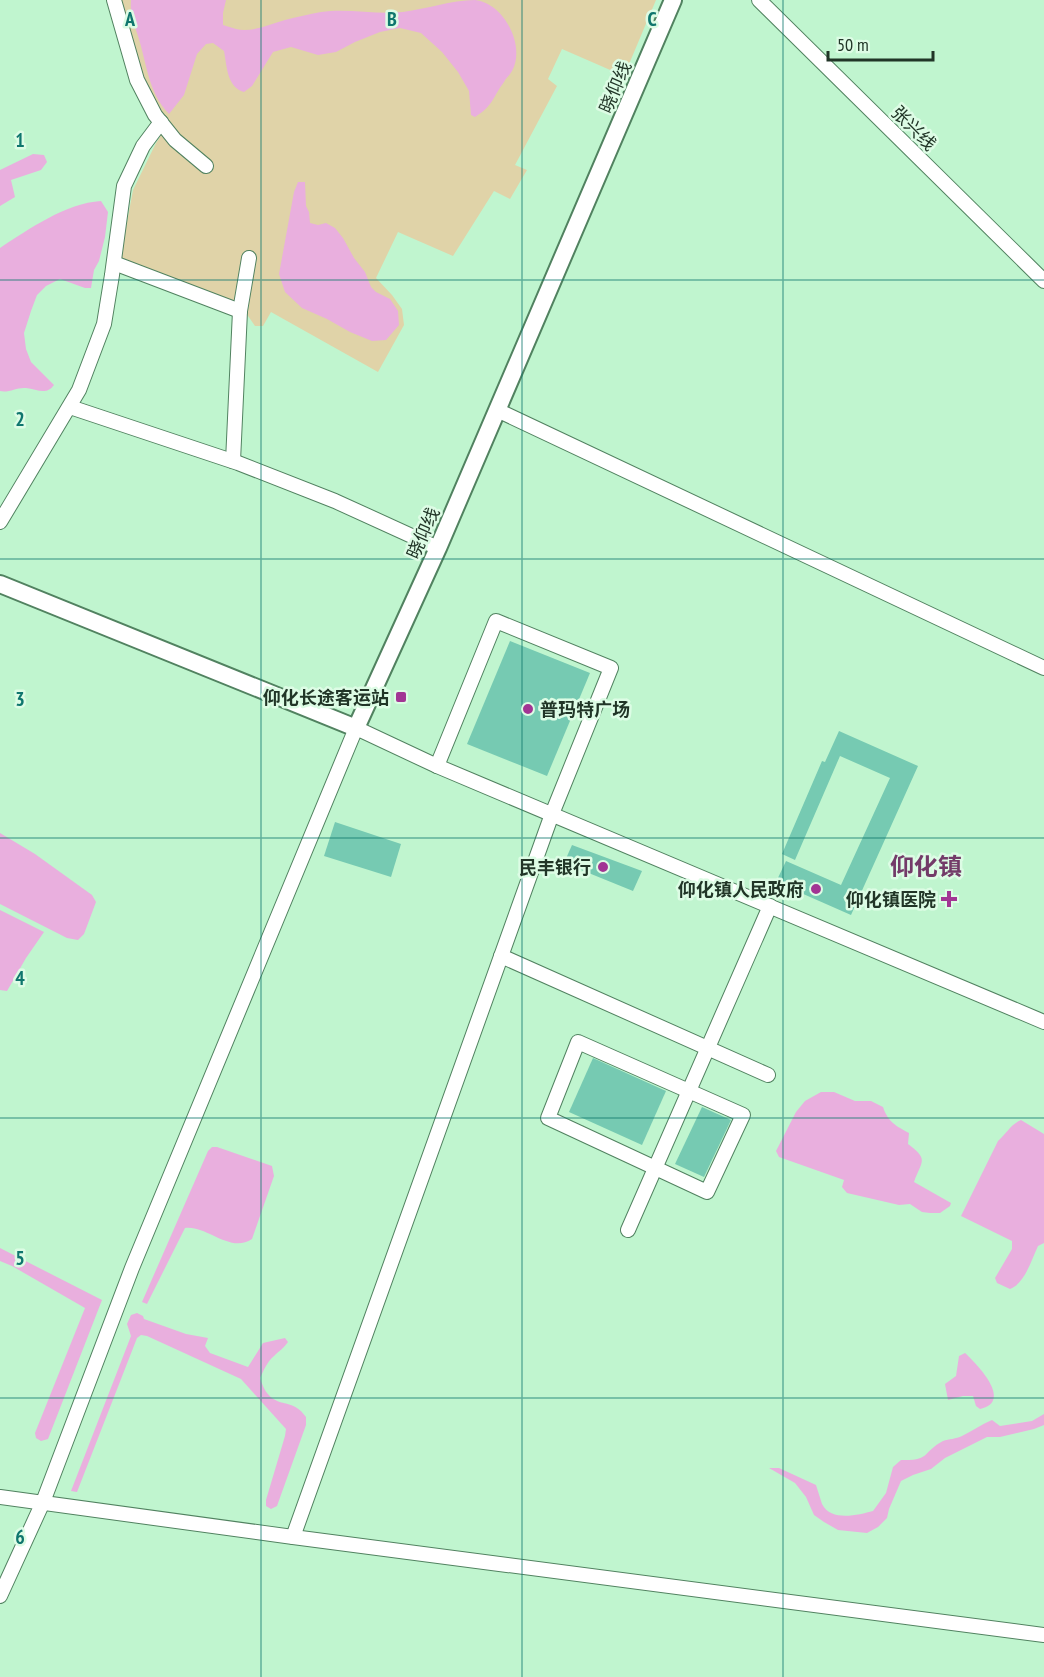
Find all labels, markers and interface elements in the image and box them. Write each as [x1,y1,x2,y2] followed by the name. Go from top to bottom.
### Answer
[124,6,136,32] text: A
[387,6,397,32] text: B
[647,6,657,32] text: C
[828,24,933,62] scale bar
[837,33,869,56] text: 50 m
[594,58,636,116] street label: 晓仰线
[887,101,941,155] street label: 张兴线
[15,127,25,153] text: 1
[15,406,25,432] text: 2
[402,504,444,562] street label: 晓仰线
[15,686,25,712] text: 3
[263,686,389,709] place label: 仰化长途客运站
[394,690,408,704] marker: 仰化长途客运站
[540,698,630,721] place label: 普玛特广场
[521,702,535,716] marker: 普玛特广场
[890,851,962,882] district label: 仰化镇
[519,856,591,879] place label: 民丰银行
[596,860,610,874] marker: 民丰银行
[678,878,804,901] place label: 仰化镇人民政府
[809,882,823,896] marker: 仰化镇人民政府
[846,888,936,911] place label: 仰化镇医院
[940,890,958,908] marker: 仰化镇医院
[15,965,25,991] text: 4
[15,1245,25,1271] text: 5
[15,1524,25,1550] text: 6

